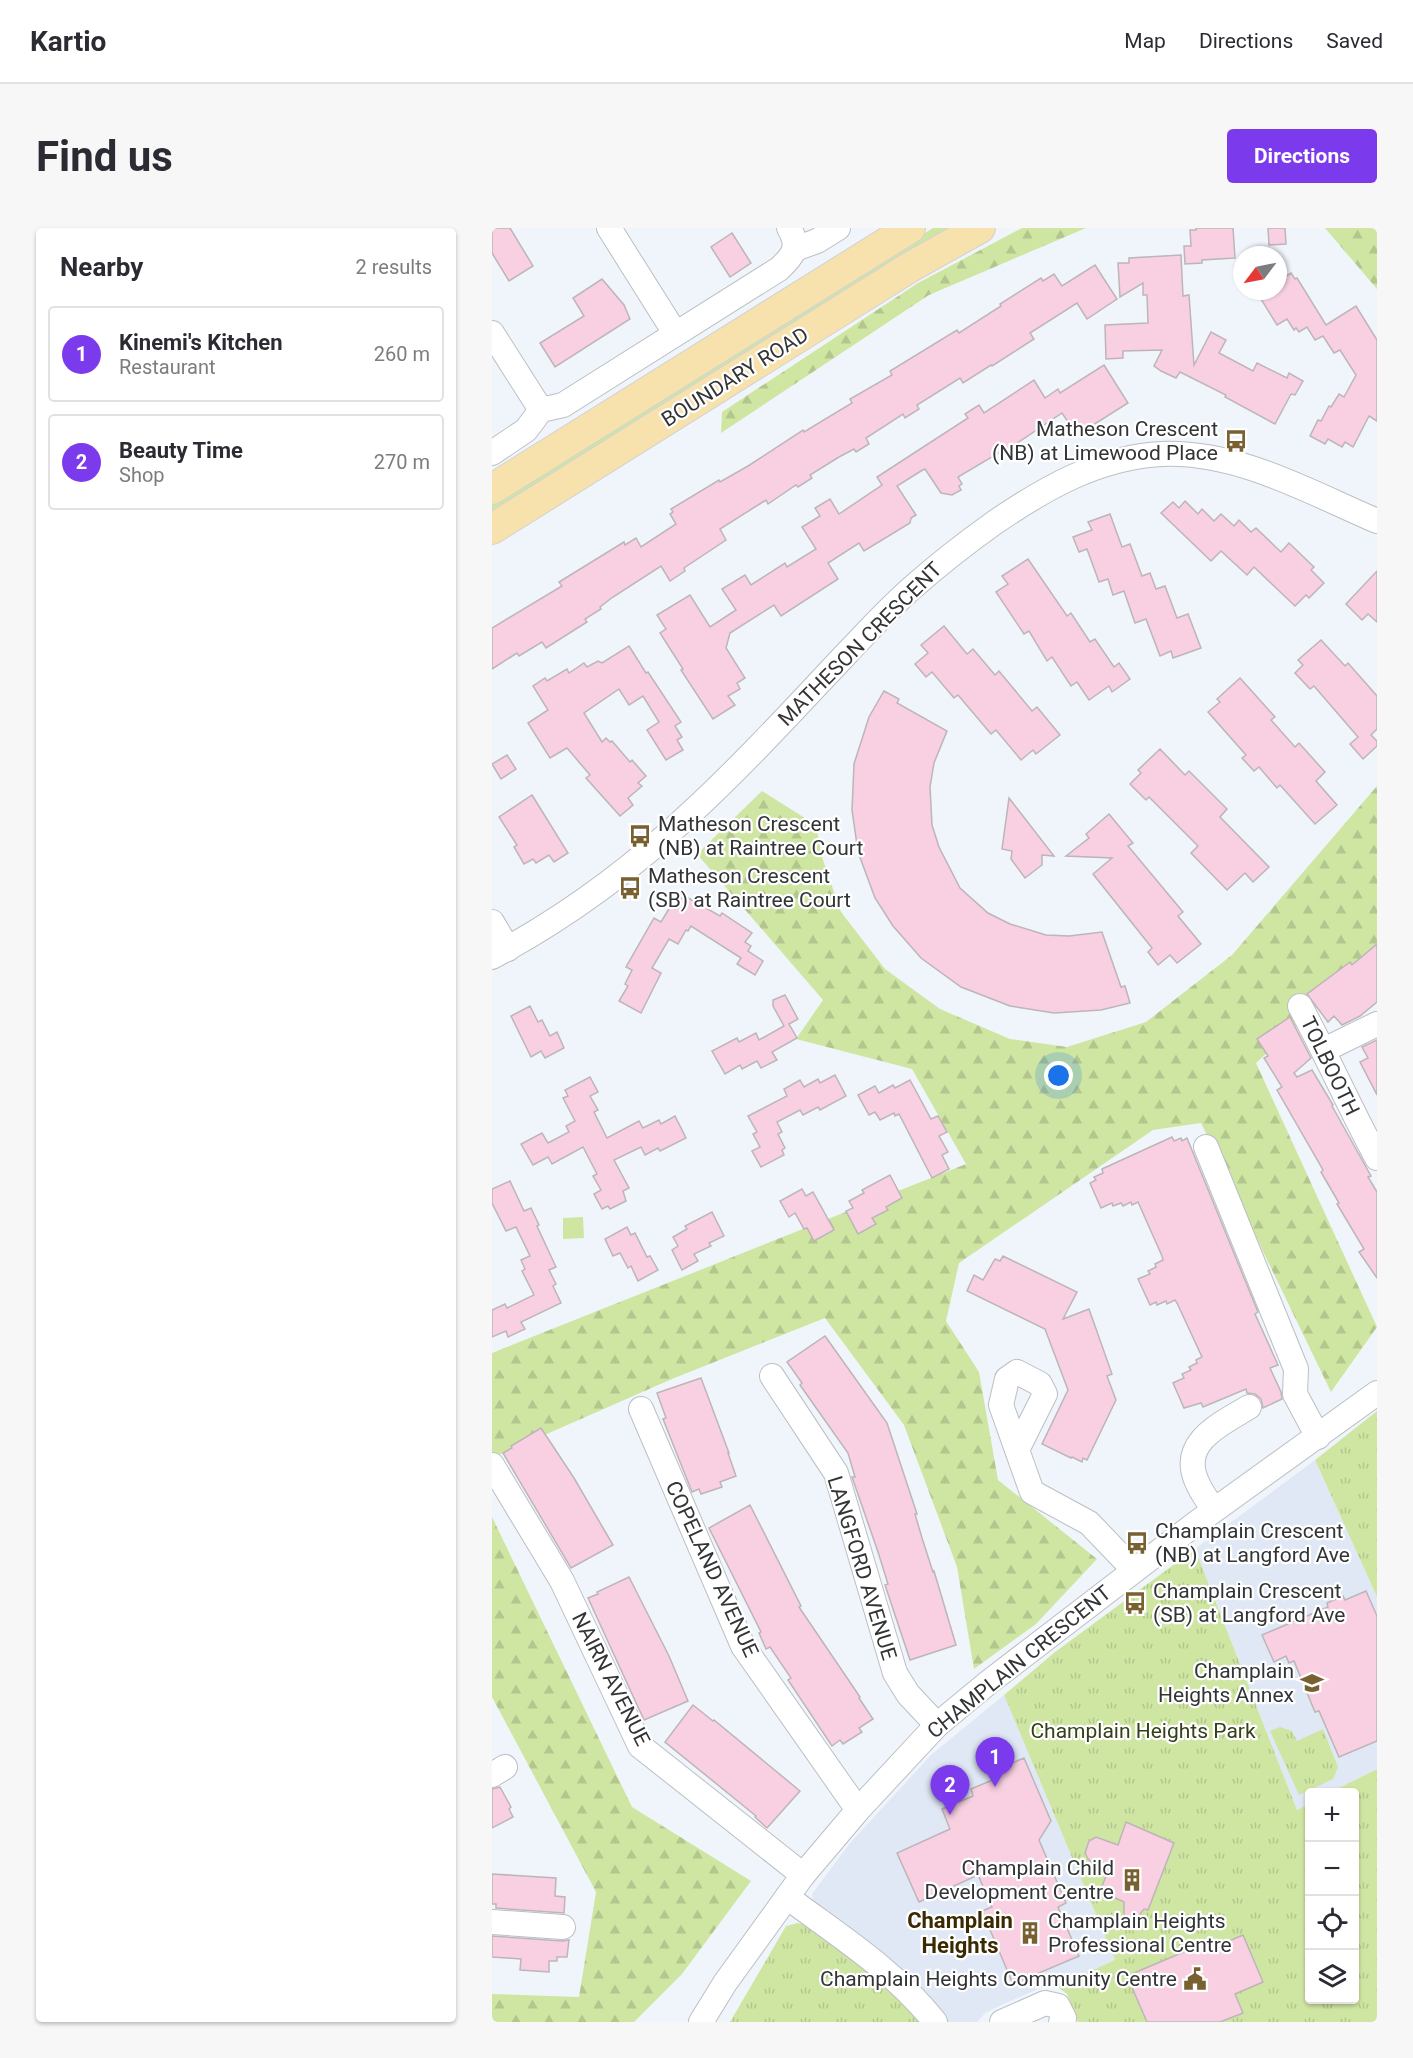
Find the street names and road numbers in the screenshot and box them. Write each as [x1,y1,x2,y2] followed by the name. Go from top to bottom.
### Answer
[657,322,813,432] street label: BOUNDARY ROAD
[773,557,947,731] street label: MATHESON CRESCENT
[1296,1013,1364,1119] street label: TOLBOOTH
[823,1473,901,1663] street label: LANGFORD AVENUE
[661,1477,763,1661] street label: COPELAND AVENUE
[922,1580,1116,1743] street label: CHAMPLAIN CRESCENT
[567,1608,655,1750] street label: NAIRN AVENUE

